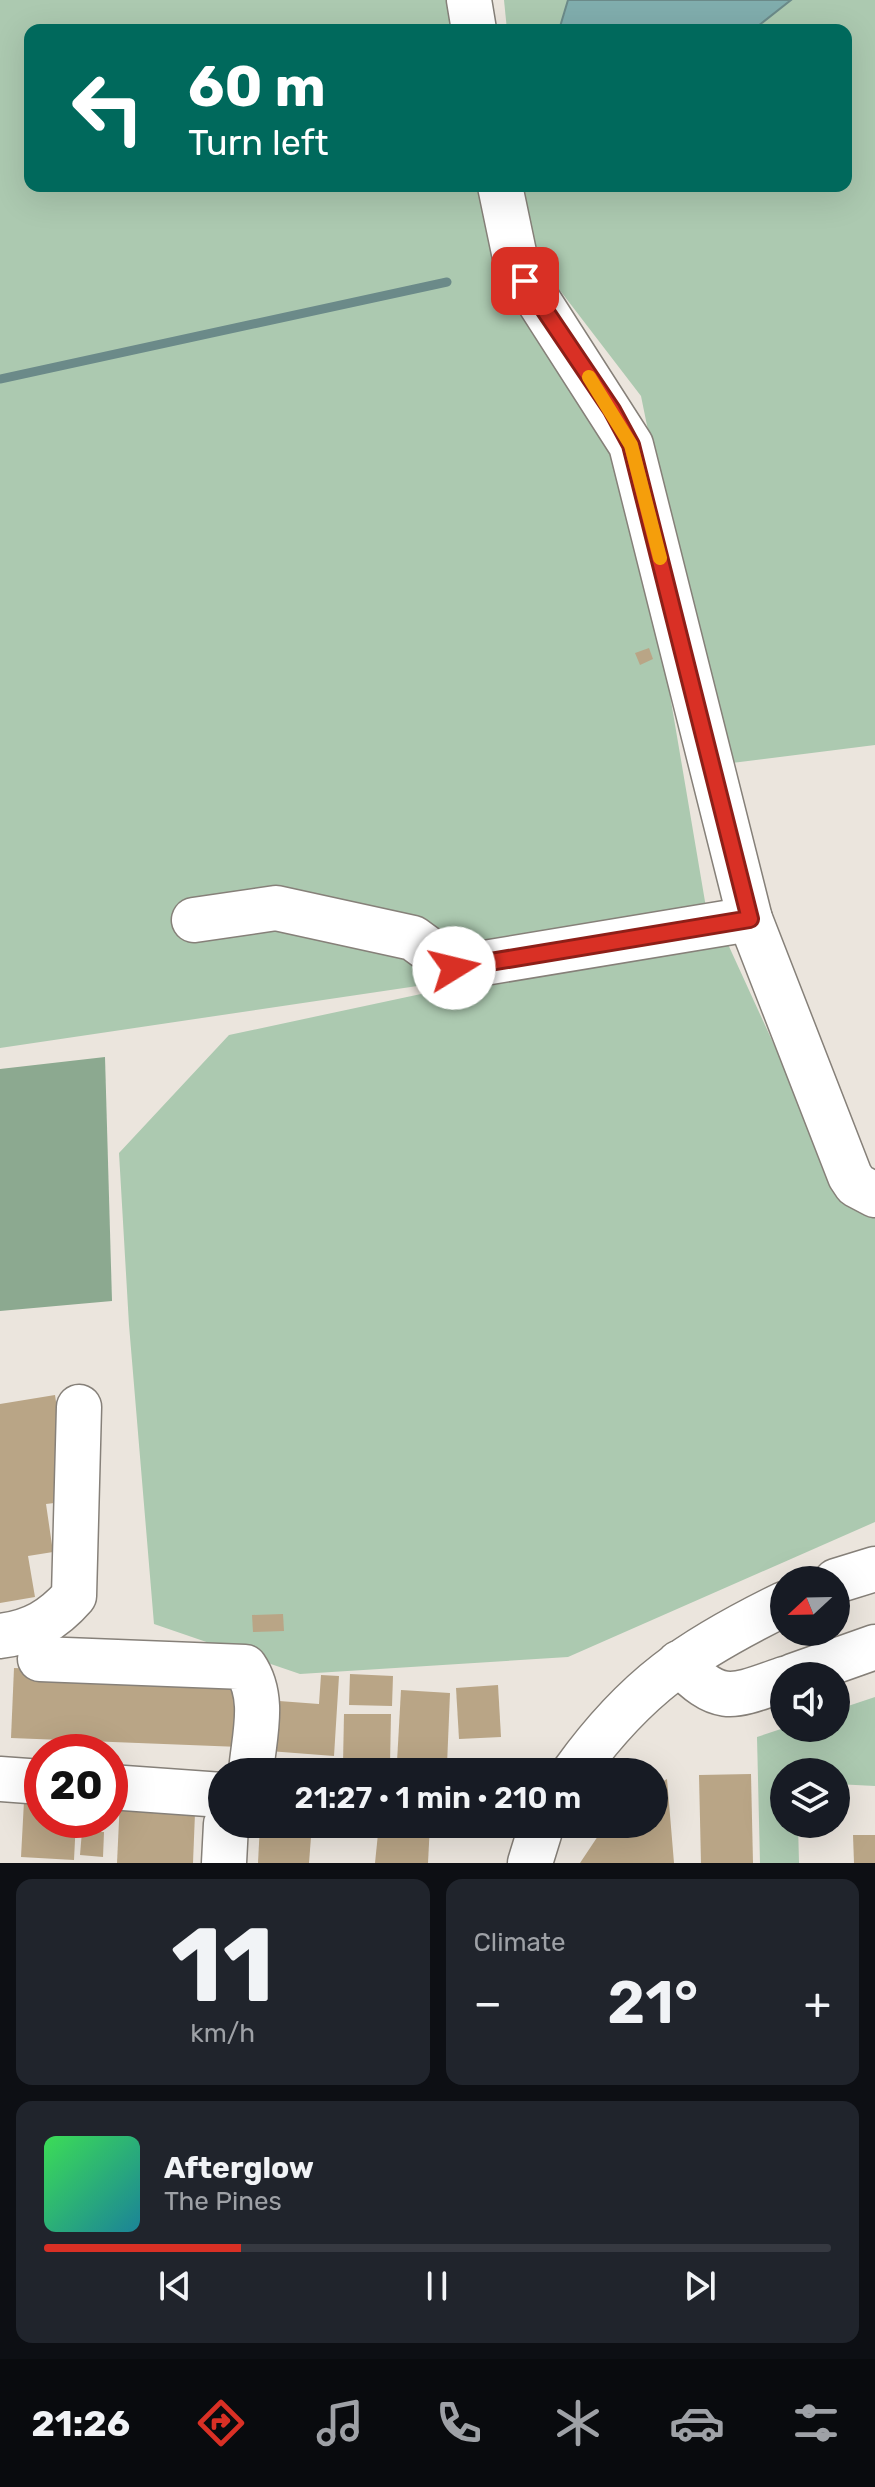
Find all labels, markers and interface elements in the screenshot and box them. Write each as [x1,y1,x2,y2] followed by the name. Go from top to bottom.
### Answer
[188,54,326,120] text: 60 m
[56,56,160,160] icon: left
[188,121,329,164] text: Turn left
[491,247,559,315] pin
[503,259,547,303] icon: arrive
[412,926,496,1010] position arrow
[770,1566,850,1646] north arrow
[770,1566,850,1838] map controls
[770,1662,850,1742] button: sound
[24,1734,128,1838] speed limit sign: 20
[770,1758,850,1838] button: layers
[295,1780,581,1816] text: 21:27 · 1 min · 210 m
[171,1904,274,2027] text: 11
[474,1927,566,1958] text: Climate
[607,1967,698,2038] text: 21°
[474,1977,502,2029] text: −
[804,1977,831,2029] text: +
[190,2018,255,2049] text: km/h
[164,2150,314,2186] text: Afterglow
[164,2186,282,2217] text: The Pines
[153,2264,197,2308] icon: previous
[415,2264,459,2308] icon: pause
[678,2264,722,2308] icon: next
[193,2395,249,2451] icon: directions
[312,2395,368,2451] icon: music
[431,2395,487,2451] icon: phone
[550,2395,606,2451] icon: climate
[669,2395,725,2451] icon: car
[788,2395,844,2451] icon: filters
[31,2402,130,2445] text: 21:26

